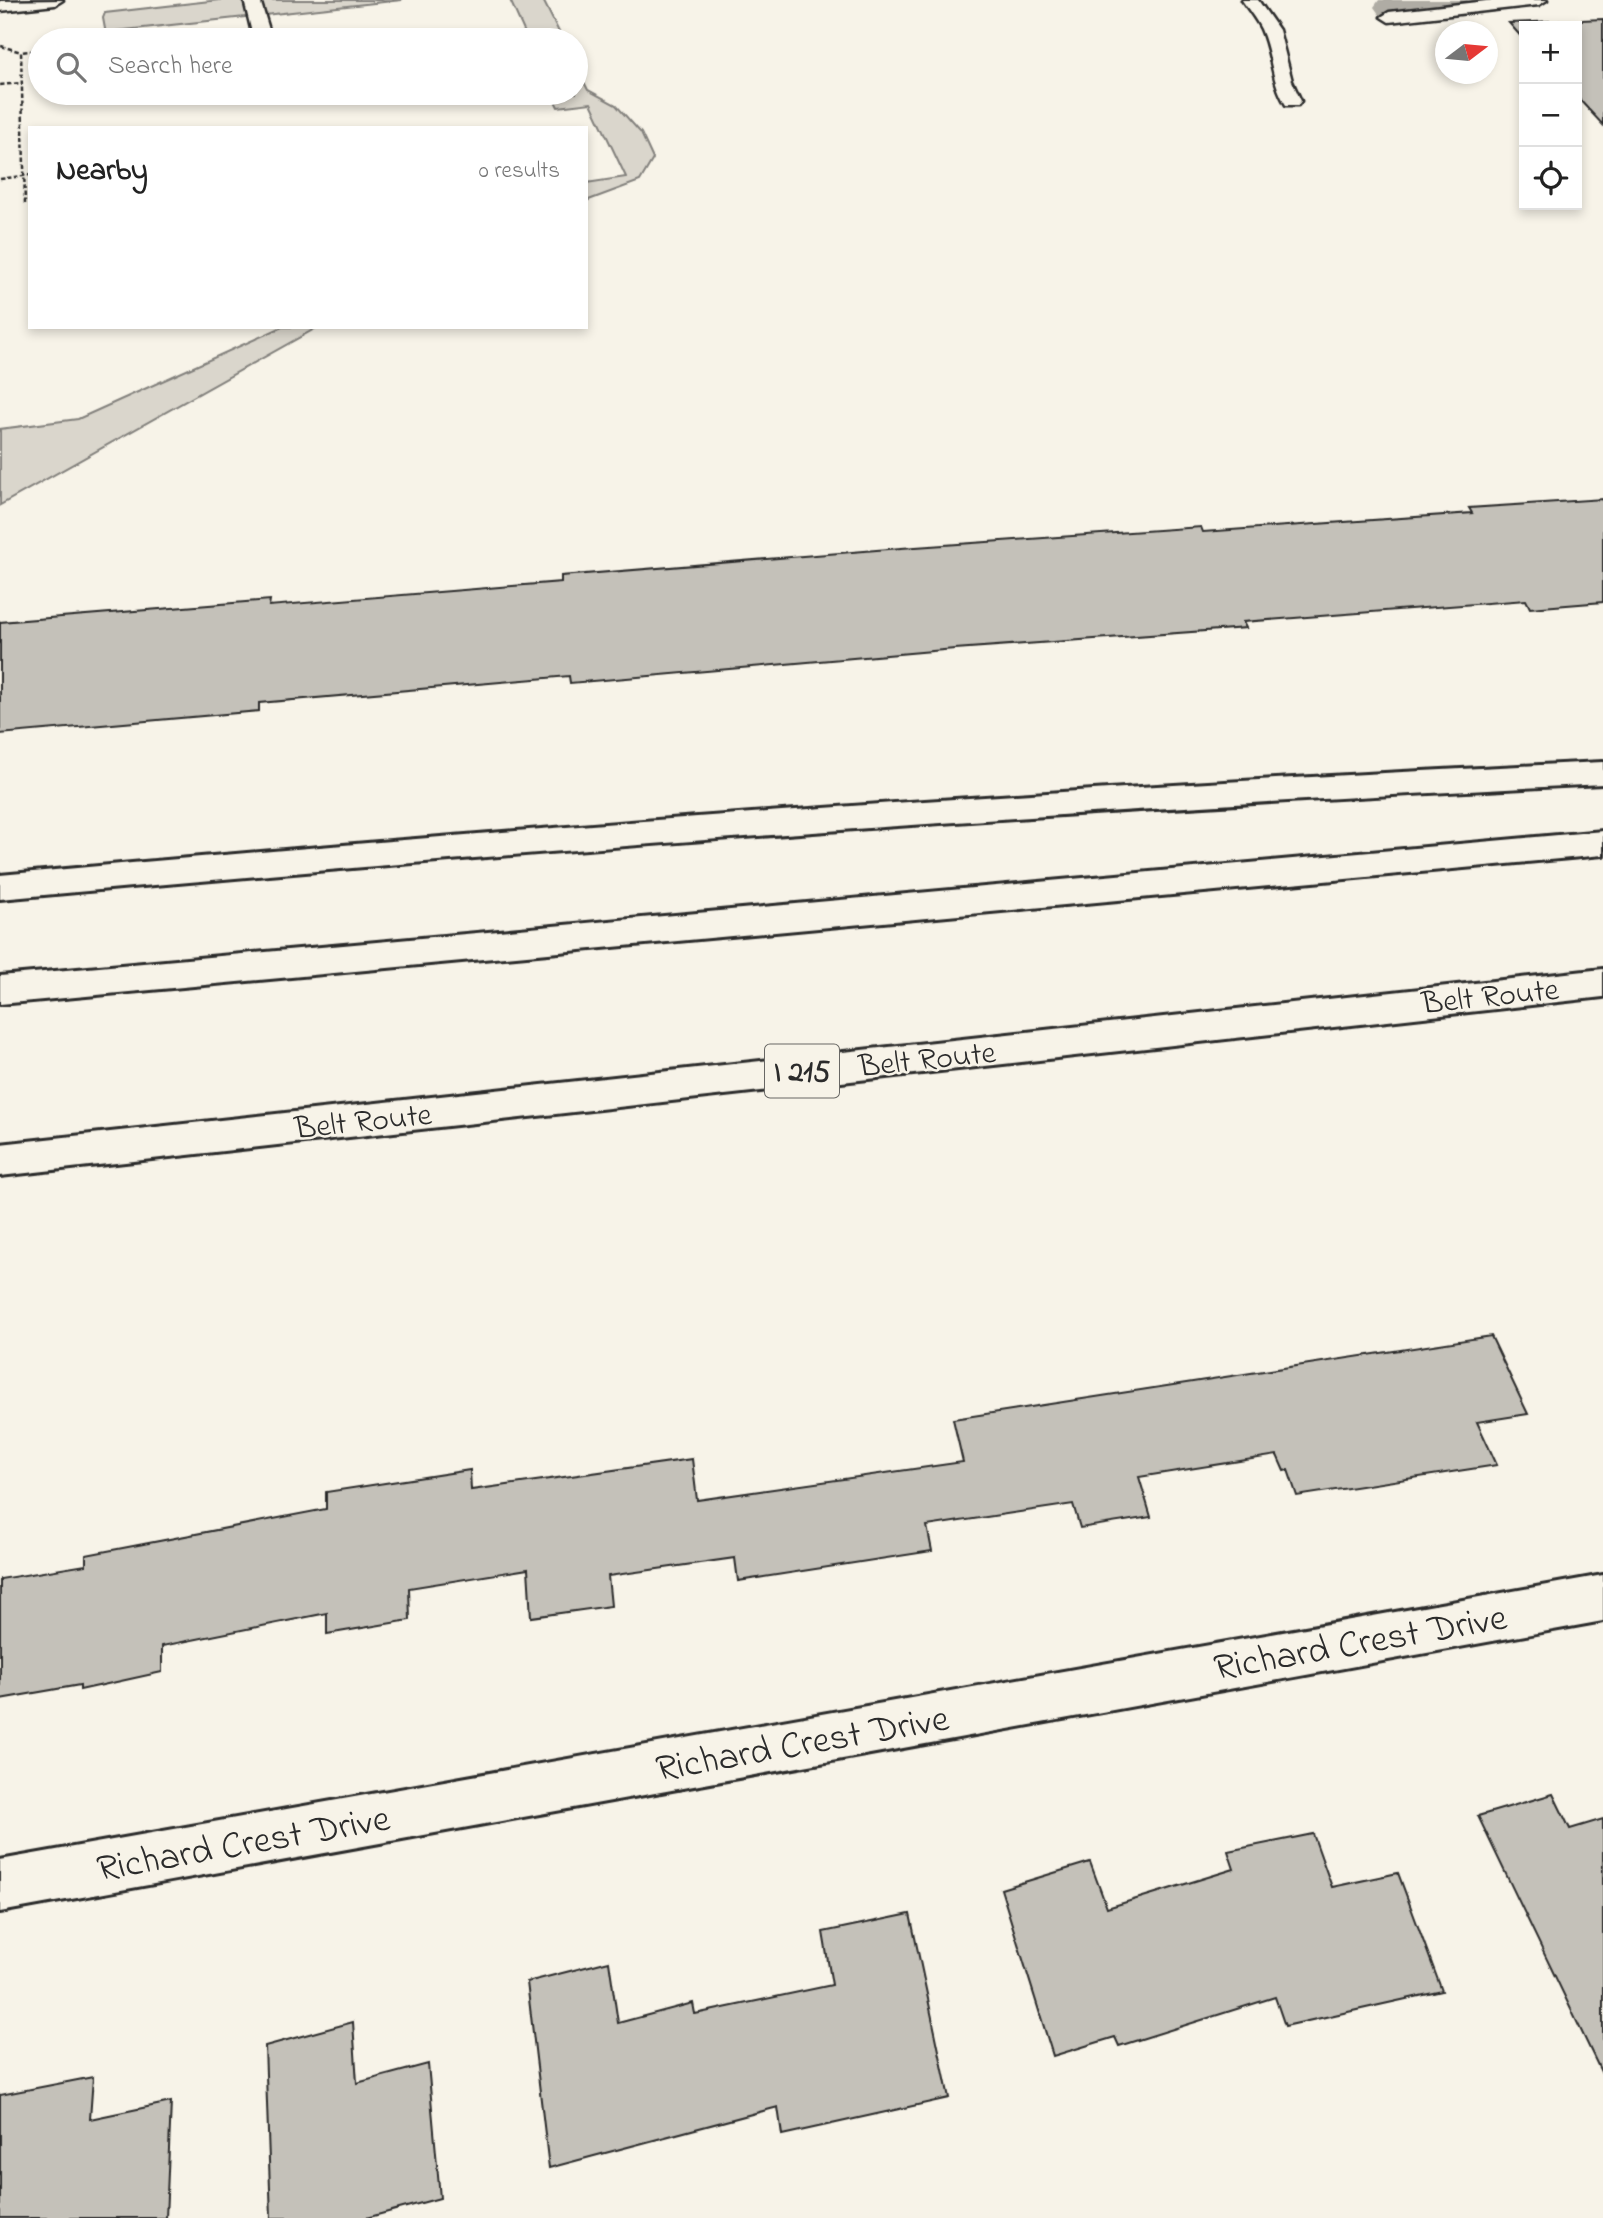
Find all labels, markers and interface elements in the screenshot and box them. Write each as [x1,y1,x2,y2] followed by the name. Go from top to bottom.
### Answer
[1435,21,1498,84] north arrow
[1519,21,1582,210] map controls
[1519,21,1582,84] button: +
[28,28,588,105] search box
[52,48,90,86] icon: search
[108,48,233,86] text: Search here
[1519,84,1582,147] button: −
[1519,147,1582,210] button: locate
[56,150,148,194] text: Nearby
[479,155,560,188] text: 0 results
[1418,968,1562,1029] street label: Belt Route
[855,1031,999,1092] street label: Belt Route
[765,1044,839,1098] road number: I 215
[291,1093,435,1154] street label: Belt Route
[1210,1591,1513,1698] street label: Richard Crest Drive
[652,1692,955,1799] street label: Richard Crest Drive
[93,1792,396,1899] street label: Richard Crest Drive

